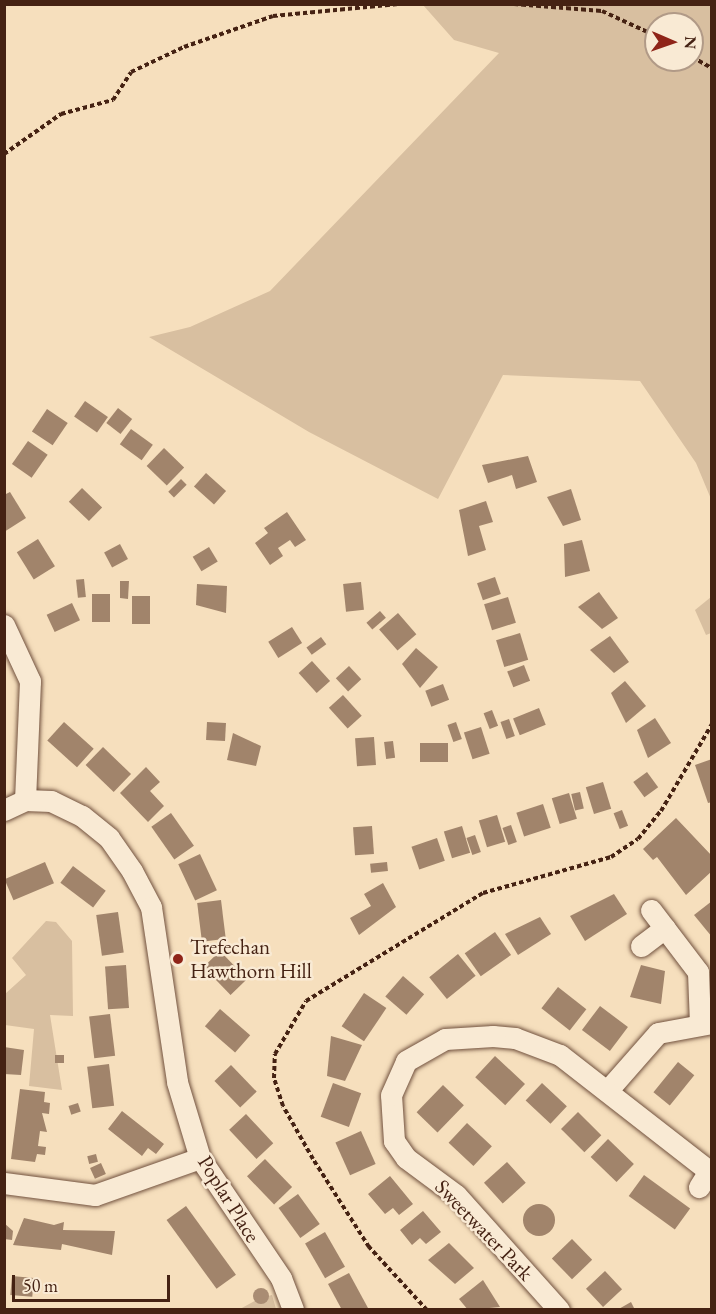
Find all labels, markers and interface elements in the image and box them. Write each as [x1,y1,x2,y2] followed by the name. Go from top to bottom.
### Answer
[644,12,704,72] north arrow
[680,36,701,49] text: N
[190,934,312,984] place label: Trefechan Hawthorn Hill
[171,952,185,966] marker: Trefechan Hawthorn Hill
[192,1151,266,1247] street label: Poplar Place
[430,1174,538,1286] street label: Sweetwater Park
[15,1263,172,1301] scale bar
[23,1274,58,1297] text: 50 m

